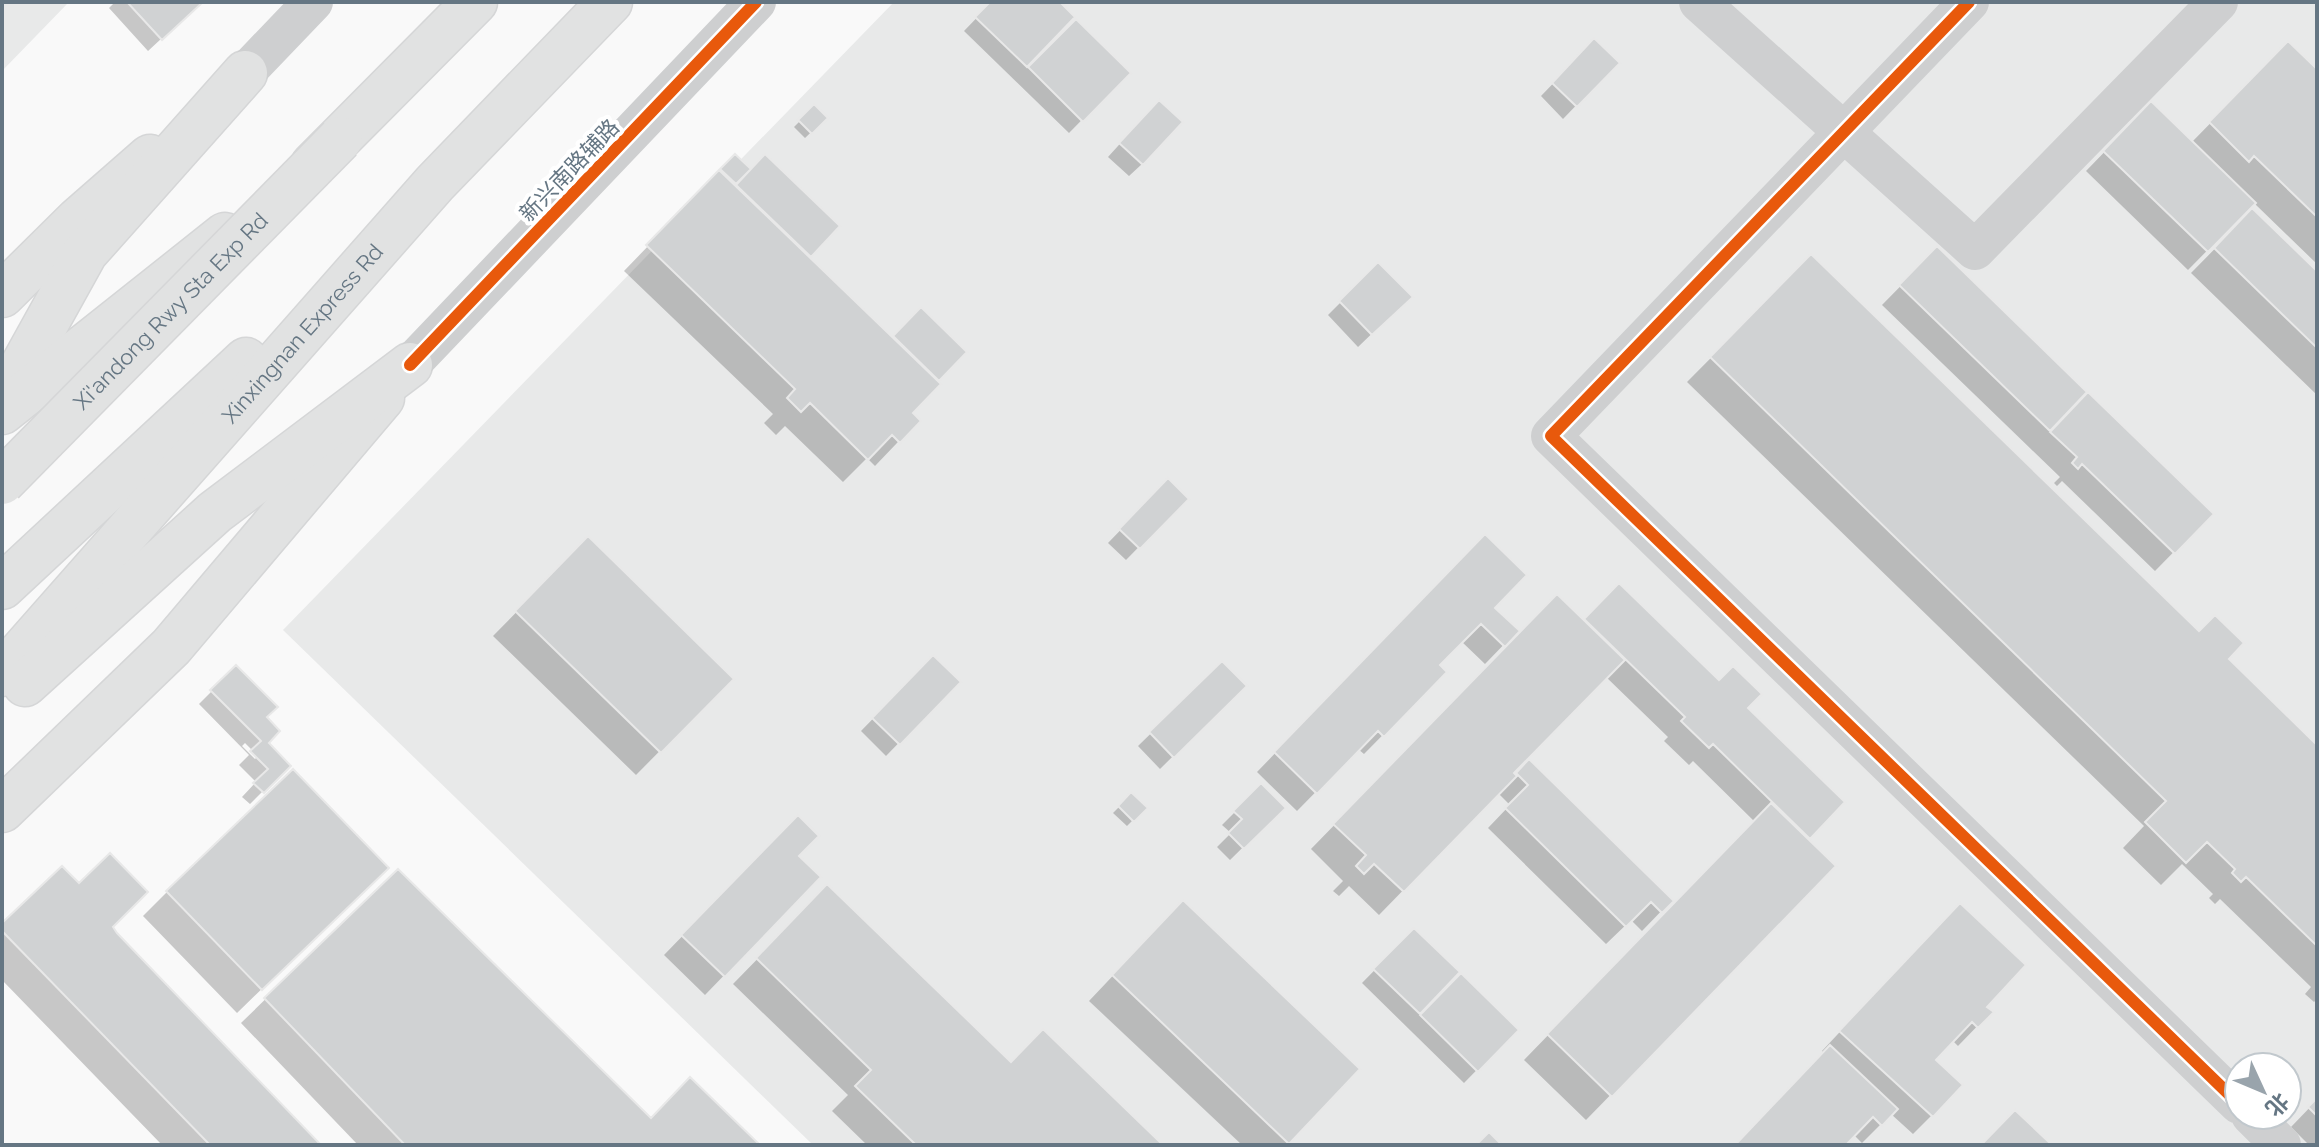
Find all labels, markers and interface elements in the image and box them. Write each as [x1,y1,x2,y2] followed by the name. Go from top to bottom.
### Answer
[514,113,624,227] street label: 新兴南路辅路
[68,207,273,415] street label: Xi'andong Rwy Sta Exp Rd
[216,239,388,428] street label: Xinxingnan Express Rd
[2223,1051,2303,1131] north arrow
[2260,1088,2294,1122] text: 北

